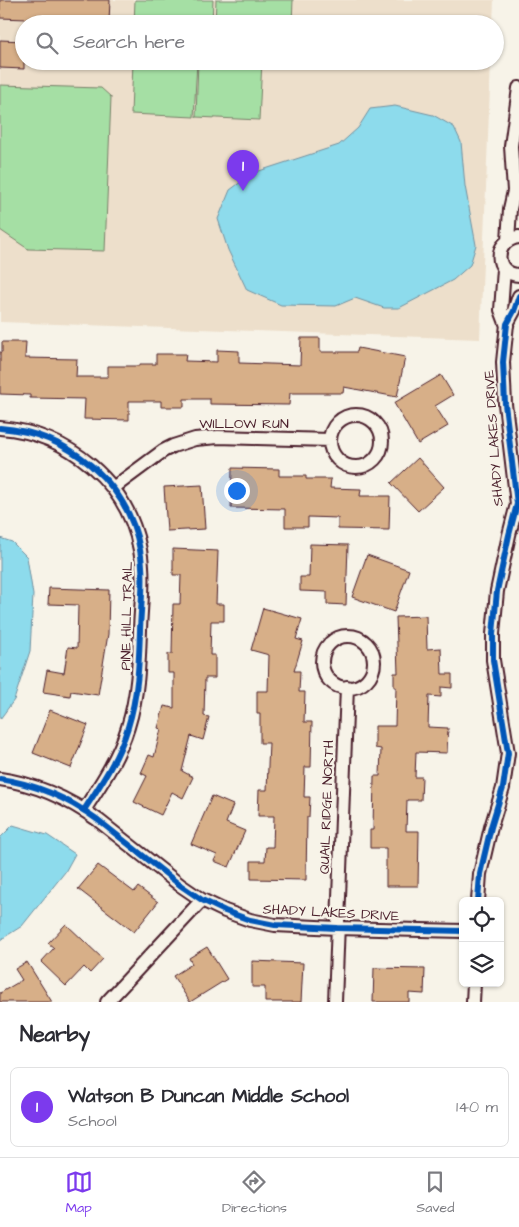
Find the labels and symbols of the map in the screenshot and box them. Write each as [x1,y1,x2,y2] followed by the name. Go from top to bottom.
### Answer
[227,150,259,191] pin: 1
[479,368,509,507] street label: SHADY LAKES DRIVE
[199,414,289,434] street label: WILLOW RUN
[224,478,250,504] your location
[116,561,138,671] street label: PINE HILL TRAIL
[315,739,339,874] street label: QUAIL RIDGE NORTH
[262,899,401,927] street label: SHADY LAKES DRIVE

